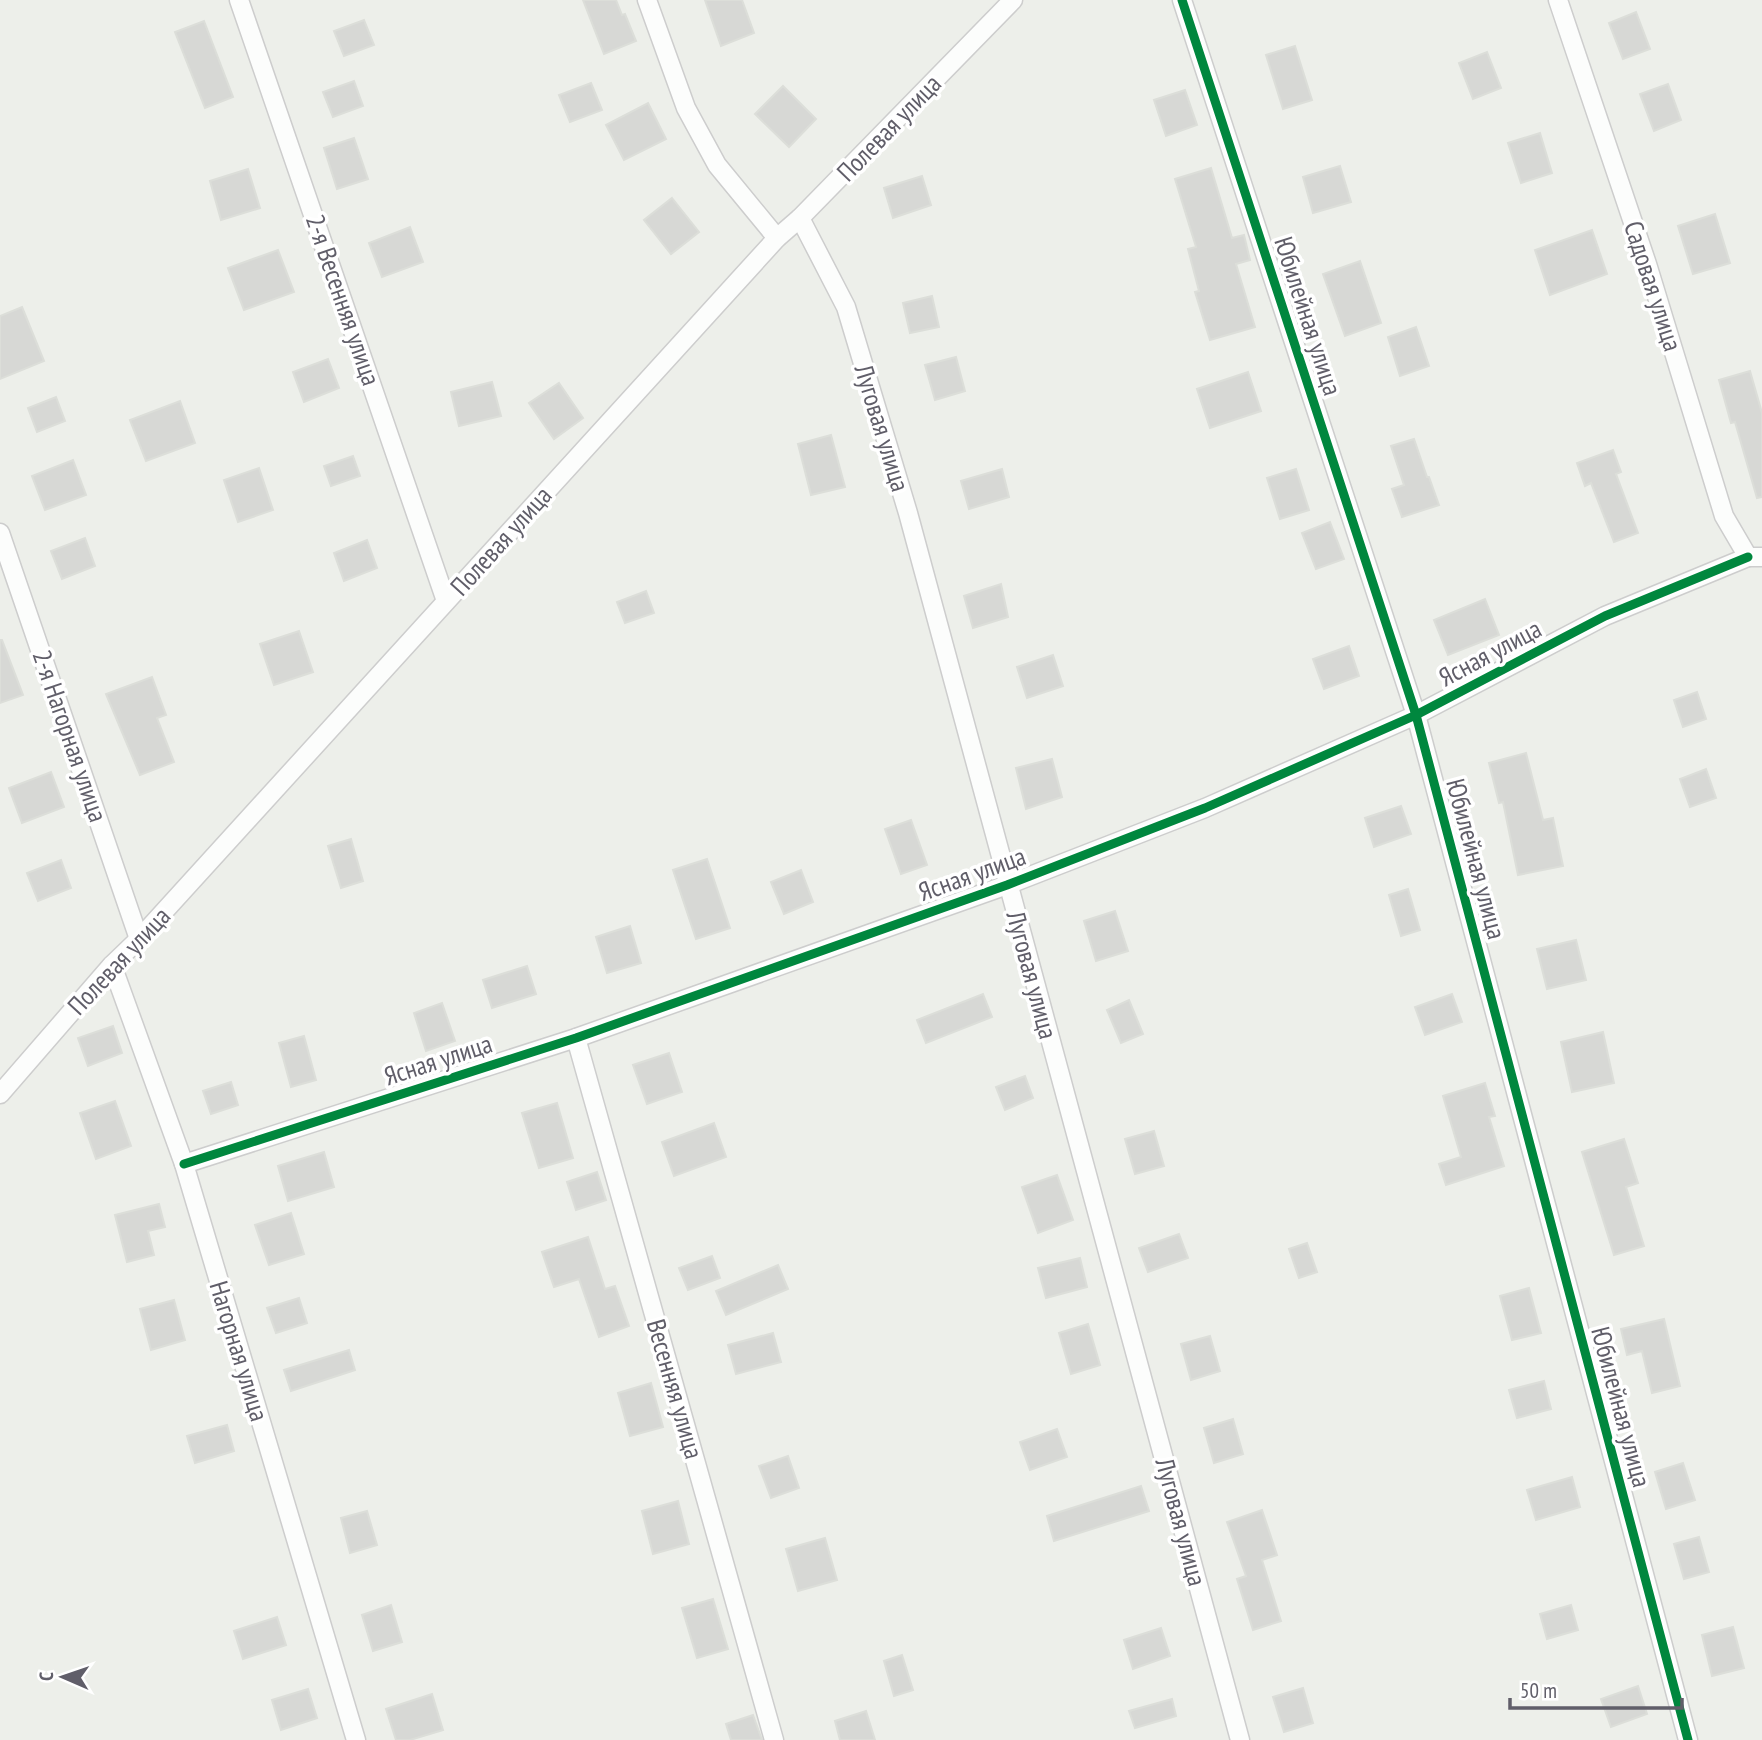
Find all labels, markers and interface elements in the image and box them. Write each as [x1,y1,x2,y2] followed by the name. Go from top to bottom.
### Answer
[830,67,948,188] street label: Полевая улица
[299,210,388,390] street label: 2-я Весенняя улица
[1617,217,1690,355] street label: Садовая улица
[1267,233,1350,399] street label: Юбилейная улица
[847,359,917,495] street label: Луговая улица
[443,479,558,602] street label: Полевая улица
[1433,612,1547,693] street label: Ясная улица
[26,646,115,826] street label: 2-я Нагорная улица
[1439,775,1514,943] street label: Юбилейная улица
[914,839,1030,908] street label: Ясная улица
[60,900,177,1022] street label: Полевая улица
[999,906,1065,1042] street label: Луговая улица
[380,1027,496,1092] street label: Ясная улица
[203,1277,276,1425] street label: Нагорная улица
[640,1315,711,1462] street label: Весенняя улица
[1584,1323,1659,1491] street label: Юбилейная улица
[1148,1453,1214,1589] street label: Луговая улица
[28,1642,98,1712] north arrow
[1510,1666,1682,1710] scale bar
[34,1671,58,1681] text: С
[1520,1677,1557,1704] text: 50 m

